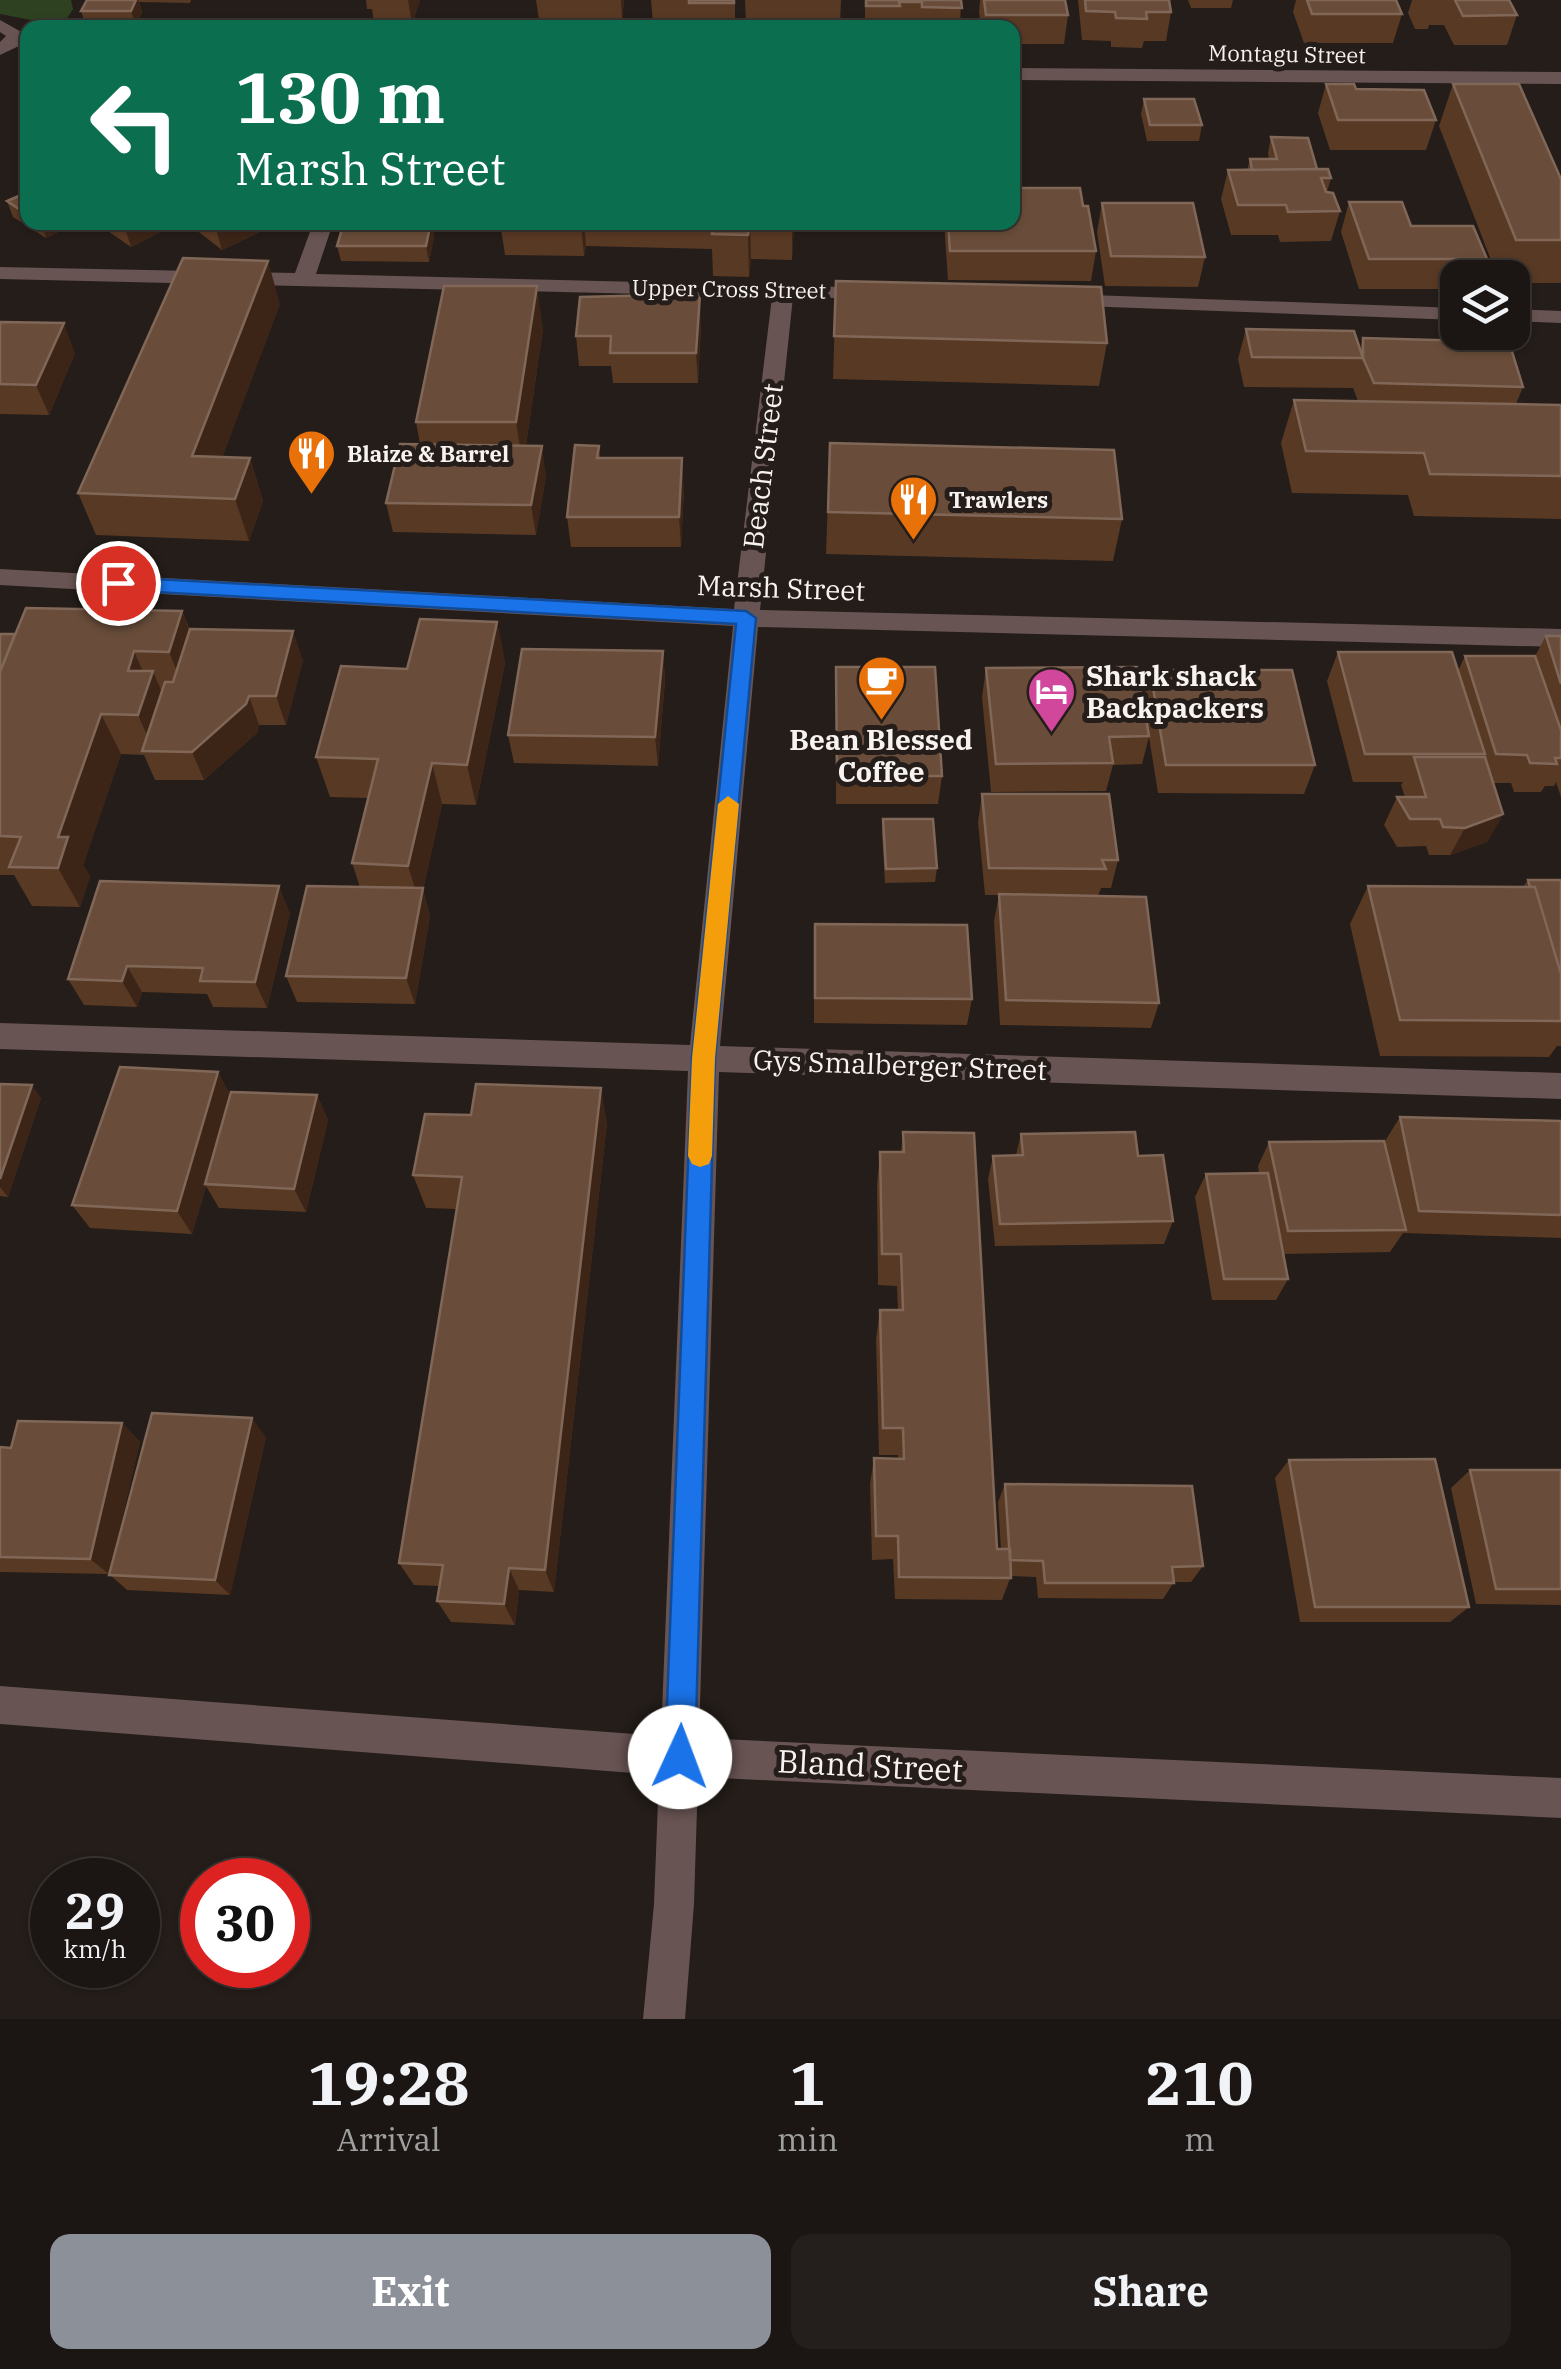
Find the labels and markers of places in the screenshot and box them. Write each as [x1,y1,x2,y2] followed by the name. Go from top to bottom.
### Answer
[286,428,338,496] restaurant icon: Blaize & Barrel
[347,439,509,468] place label: Blaize & Barrel
[888,474,940,542] restaurant icon: Trawlers
[949,485,1048,514] place label: Trawlers
[76,541,161,626] pin
[855,654,907,722] cafe icon: Bean Blessed Coffee
[1086,657,1264,726] place label: Shark shack Backpackers
[1025,666,1077,734] hotel icon: Shark shack Backpackers
[789,721,973,790] place label: Bean Blessed Coffee

